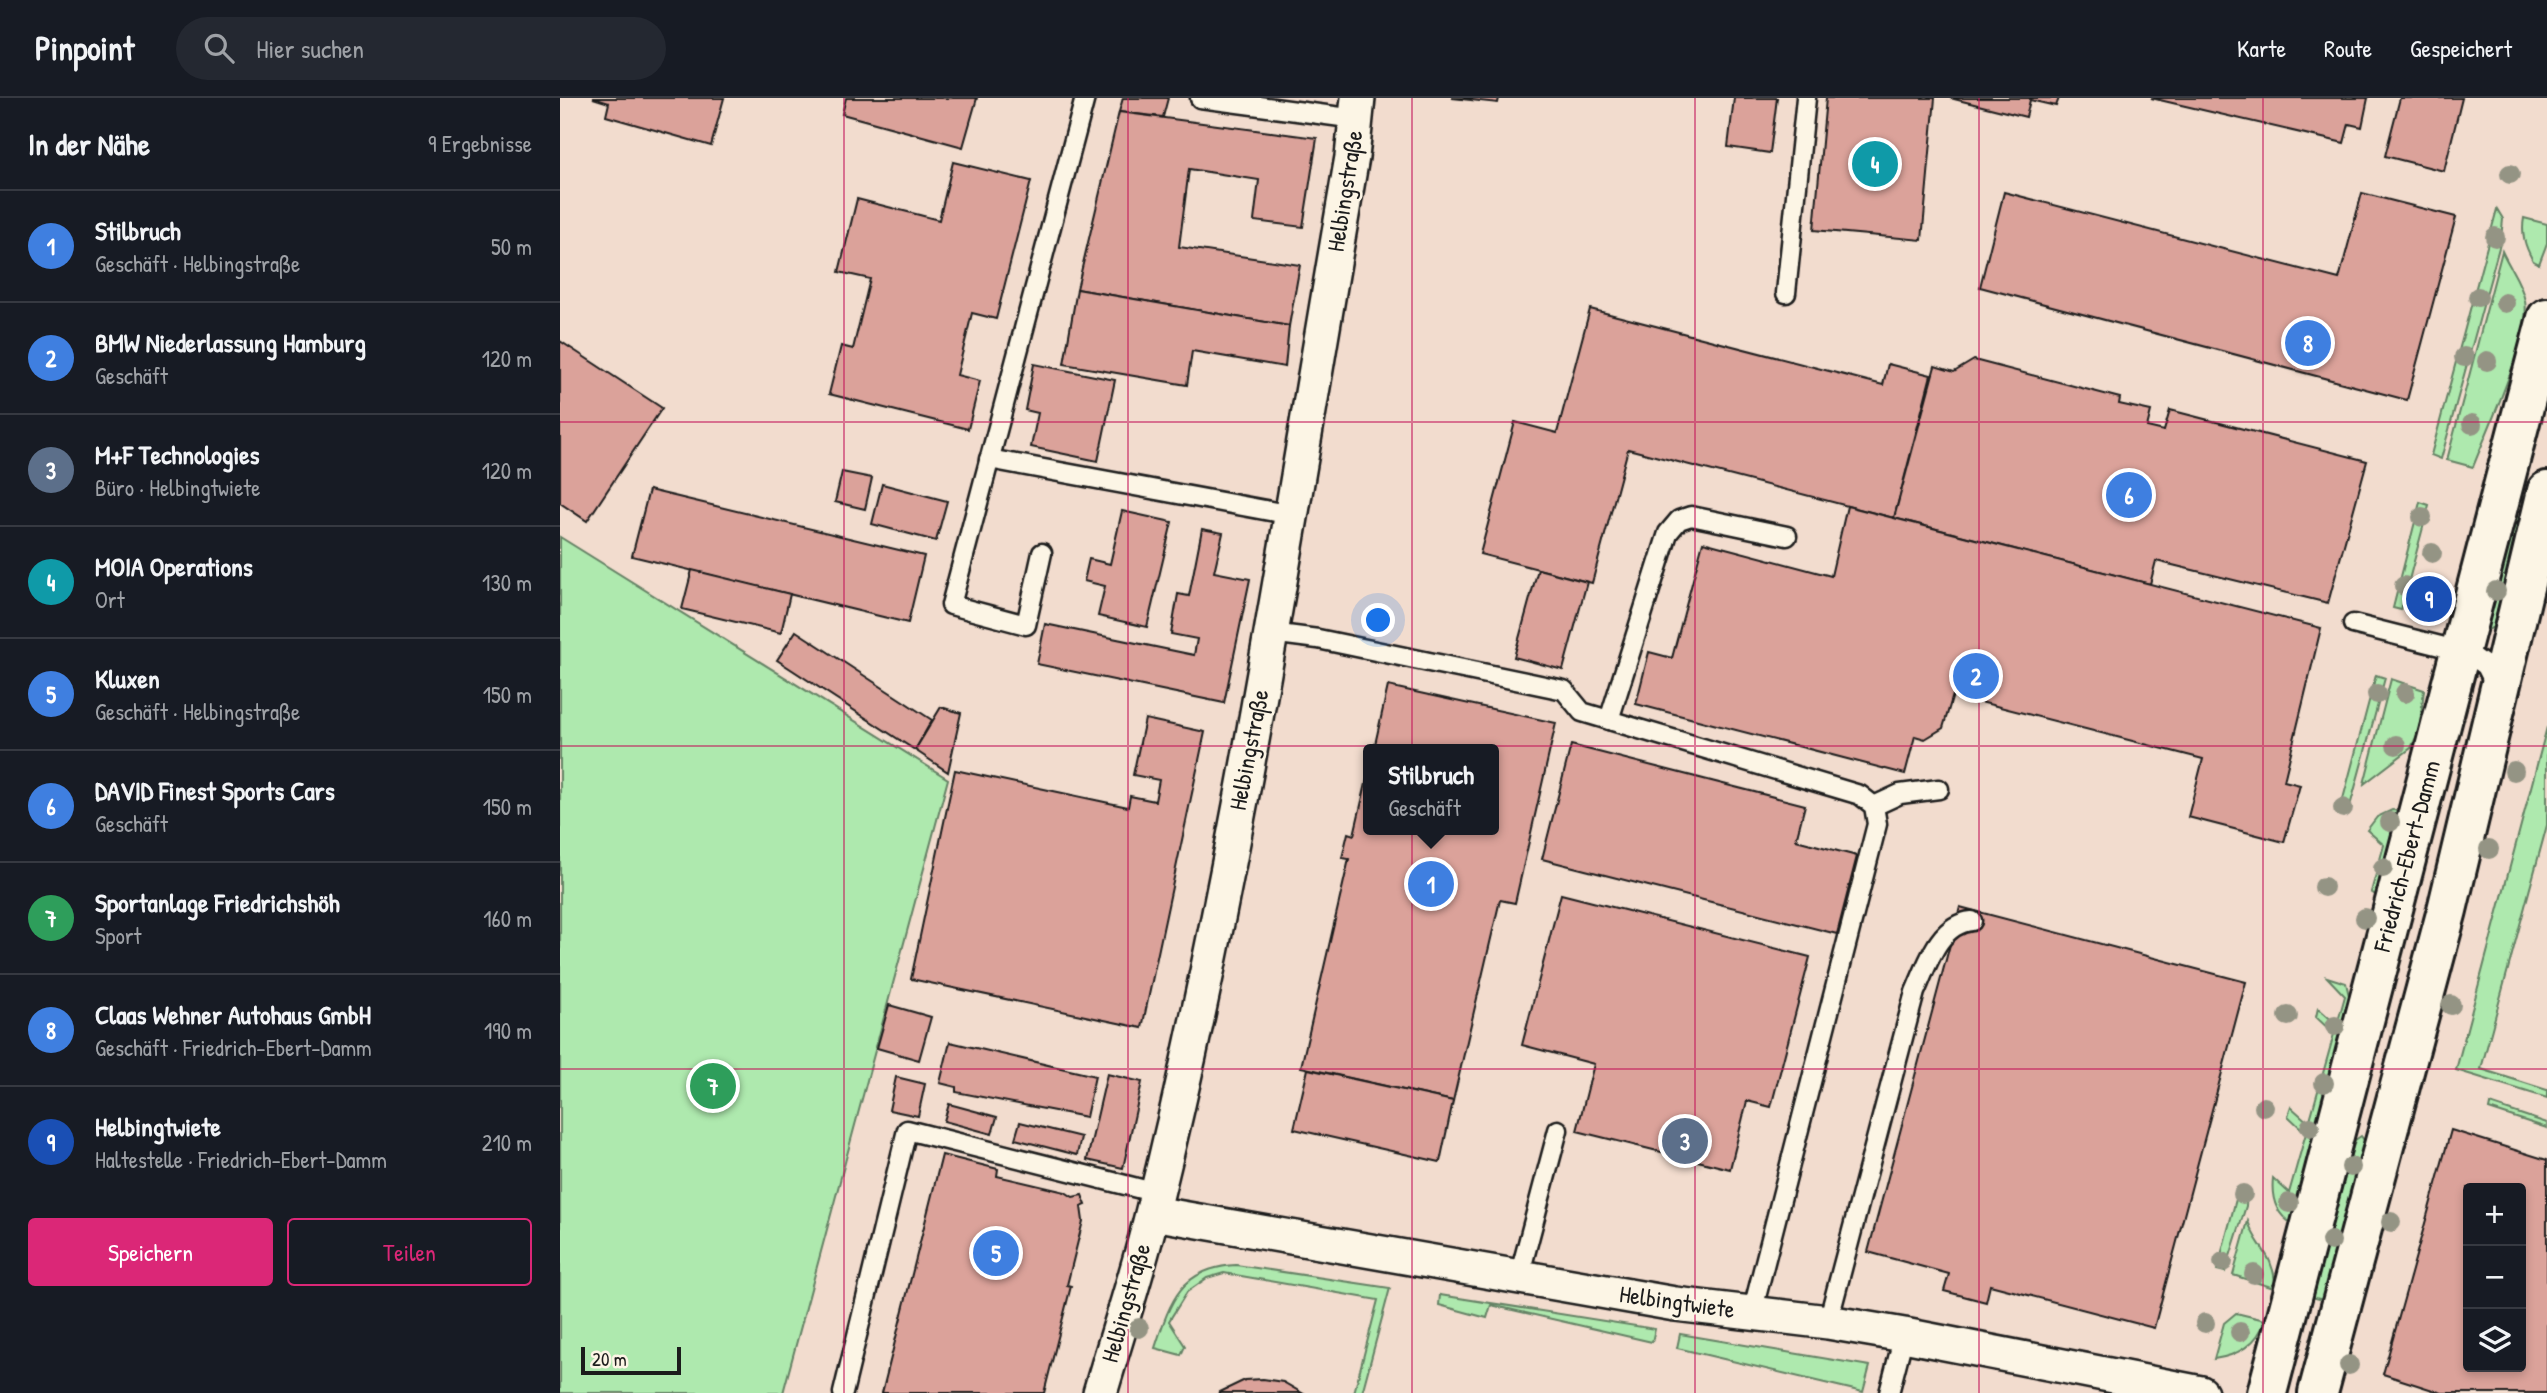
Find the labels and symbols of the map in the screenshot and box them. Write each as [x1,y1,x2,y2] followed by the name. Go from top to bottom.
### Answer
[1319,127,1369,254] street label: Helbingstraße
[1852,138,1898,190] pin: 4
[2285,317,2331,369] pin: 8
[2106,469,2152,521] pin: 6
[2406,573,2452,625] pin: 9
[1361,603,1395,637] your location
[1953,650,1999,702] pin: 2
[1221,686,1275,813] street label: Helbingstraße
[2365,756,2447,956] street label: Friedrich-Ebert-Damm
[1408,858,1454,910] pin: 1
[690,1060,736,1112] pin: 7
[1662,1115,1708,1167] pin: 3
[973,1227,1019,1279] pin: 5
[1093,1239,1157,1366] street label: Helbingstraße
[1617,1277,1737,1325] street label: Helbingtwiete
[581,1344,681,1376] scale bar

